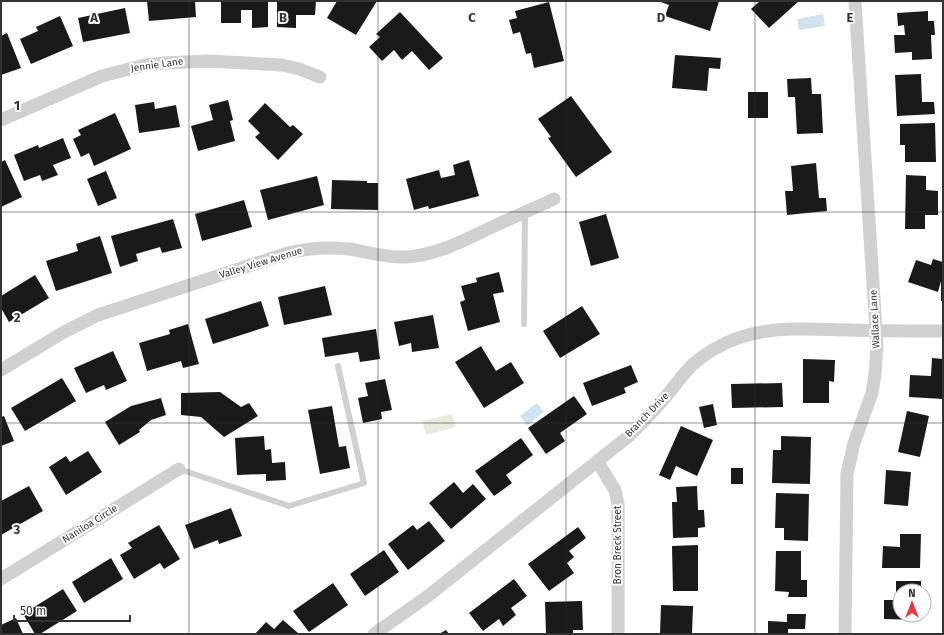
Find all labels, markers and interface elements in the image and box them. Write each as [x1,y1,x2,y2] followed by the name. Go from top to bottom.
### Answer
[89,10,98,25] text: A
[279,10,287,25] text: B
[468,10,476,25] text: C
[657,10,666,25] text: D
[847,10,854,25] text: E
[130,55,184,75] street label: Jennie Lane
[14,98,20,113] text: 1
[218,245,304,281] street label: Valley View Avenue
[867,289,883,349] street label: Wallace Lane
[14,310,21,325] text: 2
[623,390,671,440] street label: Branch Drive
[60,502,120,546] street label: Naniloa Circle
[612,505,624,584] street label: Bron Breck Street
[13,522,21,537] text: 3
[892,583,932,623] north arrow
[908,587,916,600] text: N
[14,597,130,623] scale bar
[20,604,46,618] text: 50 m

